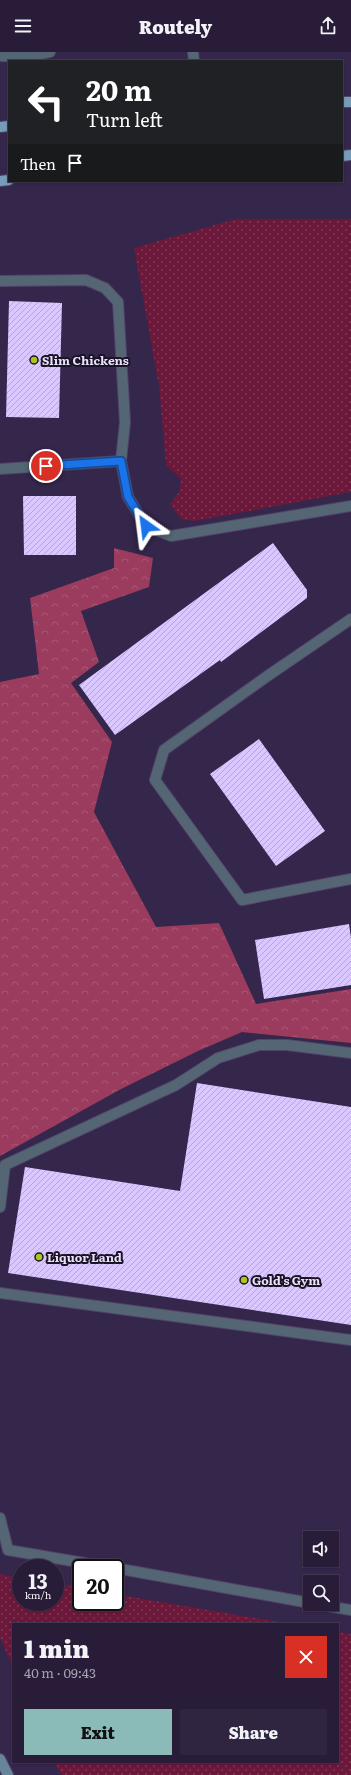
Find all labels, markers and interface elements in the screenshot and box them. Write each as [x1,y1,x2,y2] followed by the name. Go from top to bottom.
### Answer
[139,13,212,40] text: Routely
[12,15,34,37] icon: menu
[317,15,339,37] icon: share
[86,68,152,110] text: 20 m
[20,76,72,128] icon: left
[86,106,163,133] text: Turn left
[20,152,56,175] text: Then
[64,152,86,174] icon: arrive
[42,351,129,369] place label: Slim Chickens
[29,355,39,365] marker: Slim Chickens
[29,449,63,483] pin
[35,455,57,477] icon: arrive
[125,505,167,547] position arrow
[47,1248,122,1266] place label: Liquor Land
[34,1252,44,1262] marker: Liquor Land
[252,1271,320,1289] place label: Gold's Gym
[239,1275,249,1285] marker: Gold's Gym
[303,1531,339,1611] map controls
[303,1531,339,1567] button: sound
[72,1559,124,1611] speed limit sign: 20
[28,1565,48,1595] text: 13
[303,1575,339,1611] button: search
[25,1587,51,1602] text: km/h
[24,1630,89,1665] text: 1 min
[285,1636,327,1678] button: close
[24,1663,96,1682] text: 40 m · 09:43
[24,1709,172,1755] button: Exit
[180,1709,327,1755] button: Share

